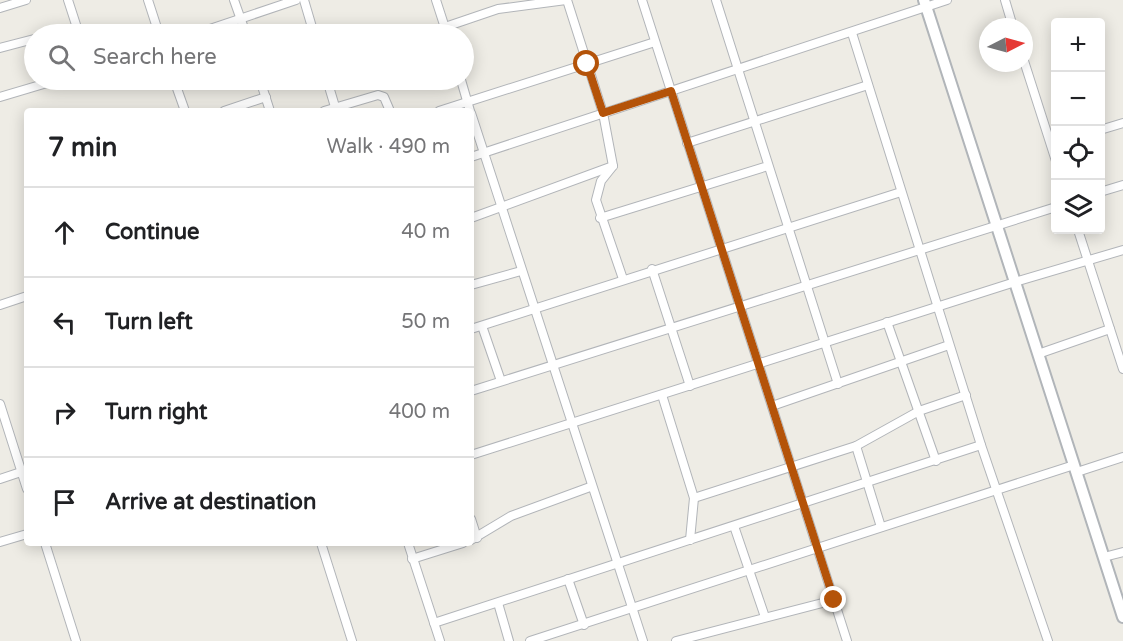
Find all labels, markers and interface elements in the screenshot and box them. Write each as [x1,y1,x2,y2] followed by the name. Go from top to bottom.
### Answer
[979,18,1033,72] north arrow
[1051,18,1105,234] map controls
[1051,18,1105,72] button: +
[24,24,474,90] search box
[45,41,78,74] icon: search
[93,44,217,70] text: Search here
[573,50,599,76] route start
[1051,72,1105,126] button: −
[1051,126,1105,180] button: locate
[48,132,117,163] text: 7 min
[327,135,450,159] text: Walk · 490 m
[1051,180,1105,234] button: layers
[48,216,81,249] icon: ahead
[105,219,200,245] text: Continue
[401,220,450,244] text: 40 m
[48,306,81,339] icon: left
[105,309,193,335] text: Turn left
[401,310,450,334] text: 50 m
[48,396,81,429] icon: right
[105,399,207,425] text: Turn right
[389,400,450,424] text: 400 m
[48,486,81,519] icon: arrive
[105,489,316,515] text: Arrive at destination
[820,586,846,612] route end

